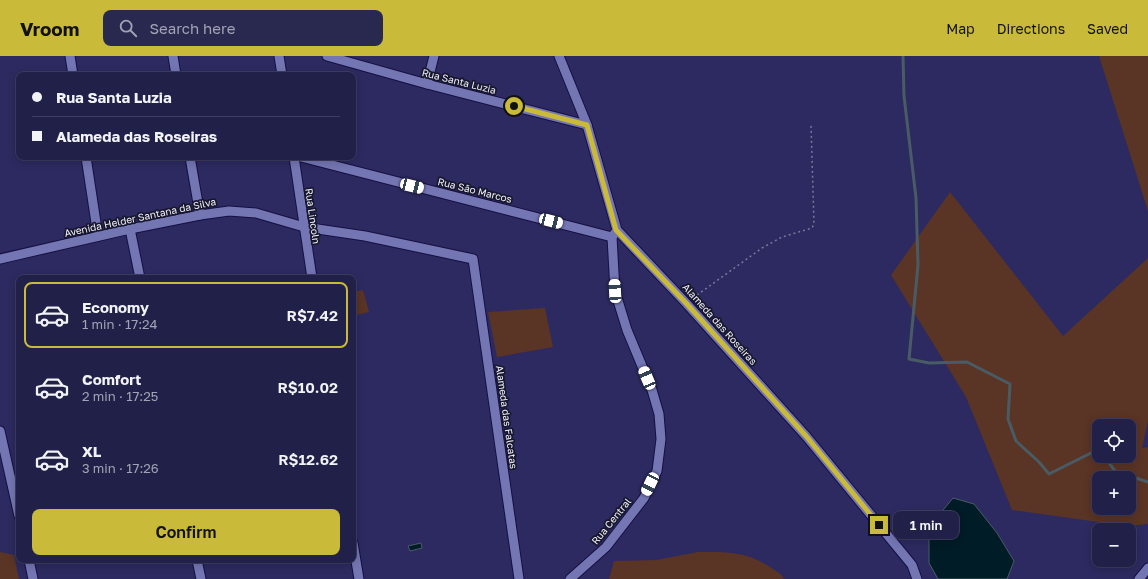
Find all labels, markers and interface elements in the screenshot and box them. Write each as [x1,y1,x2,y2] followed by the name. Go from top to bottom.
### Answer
[103,10,383,46] search box
[20,17,79,40] text: Vroom
[117,17,139,39] icon: search
[149,19,235,37] text: Search here
[946,20,975,37] text: Map
[997,20,1065,37] text: Directions
[1087,20,1128,37] text: Saved
[421,66,497,96] street label: Rua Santa Luzia
[56,88,172,106] text: Rua Santa Luzia
[505,97,523,115] route start
[56,127,217,145] text: Alameda das Roseiras
[437,175,513,205] street label: Rua São Marcos
[399,177,425,195] car
[303,187,323,245] street label: Rua Lincoln
[63,195,217,239] street label: Avenida Helder Santana da Silva
[538,212,564,230] car
[608,279,622,303] car
[680,281,760,367] street label: Alameda das Roseiras
[34,297,70,333] icon: car
[82,298,149,316] text: Economy
[287,306,338,324] text: R$7.42
[82,316,158,332] text: 1 min · 17:24
[494,364,520,470] street label: Alameda das Falcatas
[637,365,657,391] car
[34,369,70,405] icon: car
[82,370,141,388] text: Comfort
[277,378,338,396] text: R$10.02
[82,388,158,404] text: 2 min · 17:25
[1092,419,1136,567] map controls
[1092,419,1136,463] button: locate
[34,441,70,477] icon: car
[82,442,101,460] text: XL
[278,450,338,468] text: R$12.62
[82,460,159,476] text: 3 min · 17:26
[639,471,661,497] car
[1092,471,1136,515] button: +
[589,495,633,547] street label: Rua Central
[32,509,340,555] button: Confirm
[893,511,959,539] callout: 1 min
[870,516,888,534] route end
[910,517,942,533] text: 1 min
[1092,523,1136,567] button: −

